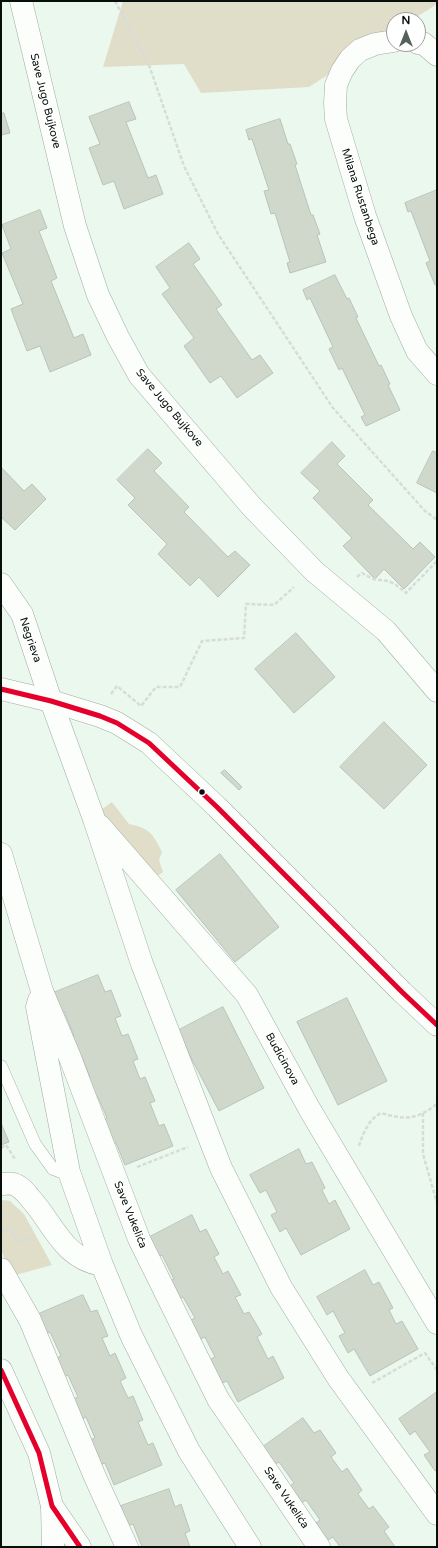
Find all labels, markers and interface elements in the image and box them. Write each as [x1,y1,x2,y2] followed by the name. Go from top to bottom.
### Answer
[386,12,426,52] north arrow
[402,14,410,27] text: N
[27,52,63,150] street label: Save Jugo Bujkove
[338,147,382,247] street label: Milana Rustanbega
[133,366,205,450] street label: Save Jugo Bujkove
[16,616,44,664] street label: Negrieva
[197,787,207,797] unlabelled marker
[262,1031,302,1087] street label: Budicinova
[111,1180,149,1250] street label: Save Vukelića
[261,1465,311,1531] street label: Save Vukelića

